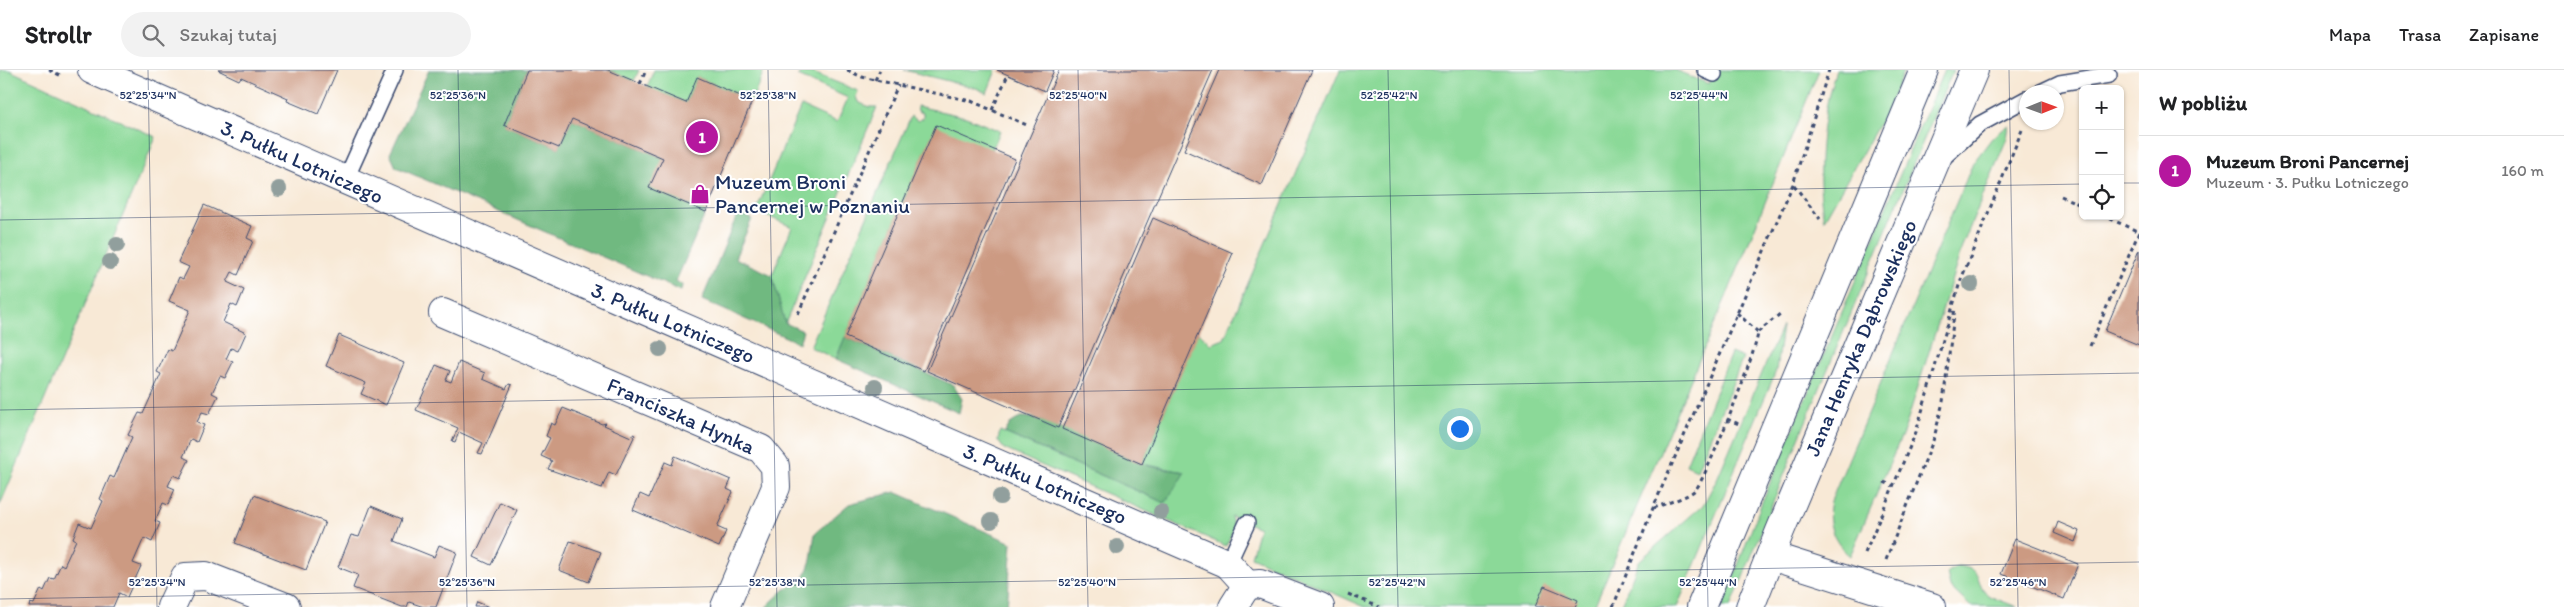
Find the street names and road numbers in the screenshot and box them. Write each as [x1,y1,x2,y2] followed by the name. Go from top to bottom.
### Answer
[217,114,387,209] street label: 3. Pułku Lotniczego
[1799,216,1922,460] street label: Jana Henryka Dąbrowskiego
[588,277,759,368] street label: 3. Pułku Lotniczego
[603,372,759,459] street label: Franciszka Hynka
[960,438,1131,529] street label: 3. Pułku Lotniczego

